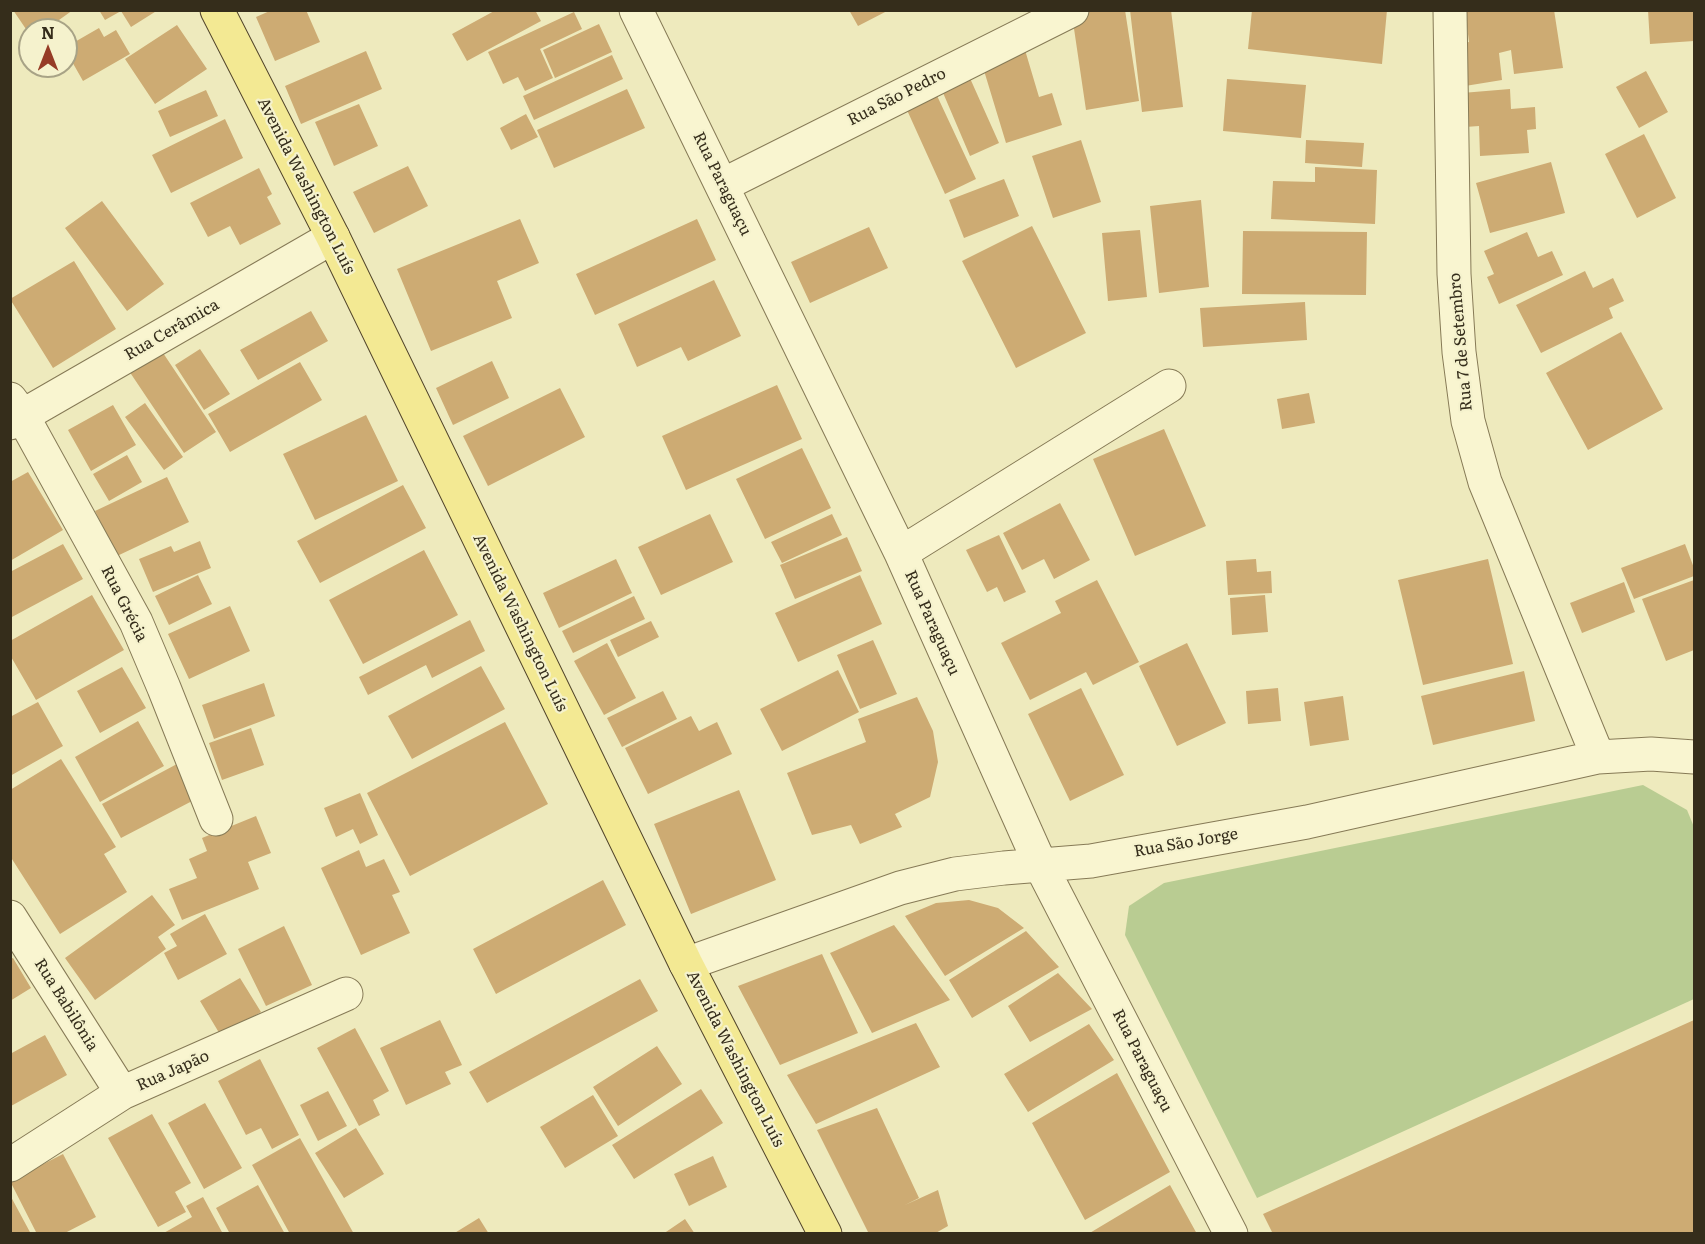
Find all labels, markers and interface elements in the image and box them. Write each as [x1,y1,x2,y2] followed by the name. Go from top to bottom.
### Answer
[18,18,78,78] north arrow
[41,20,55,44] text: N
[845,64,949,130] street label: Rua São Pedro
[253,95,359,277] street label: Avenida Washington Luís
[689,129,755,239] street label: Rua Paraguaçu
[1445,272,1477,412] street label: Rua 7 de Setembro
[121,295,223,365] street label: Rua Cerâmica
[469,531,571,715] street label: Avenida Washington Luís
[97,563,151,645] street label: Rua Grécia
[900,568,964,678] street label: Rua Paraguaçu
[1132,824,1240,862] street label: Rua São Jorge
[30,955,102,1055] street label: Rua Babilônia
[682,968,788,1150] street label: Avenida Washington Luís
[1108,1006,1176,1116] street label: Rua Paraguaçu
[134,1046,212,1096] street label: Rua Japão

